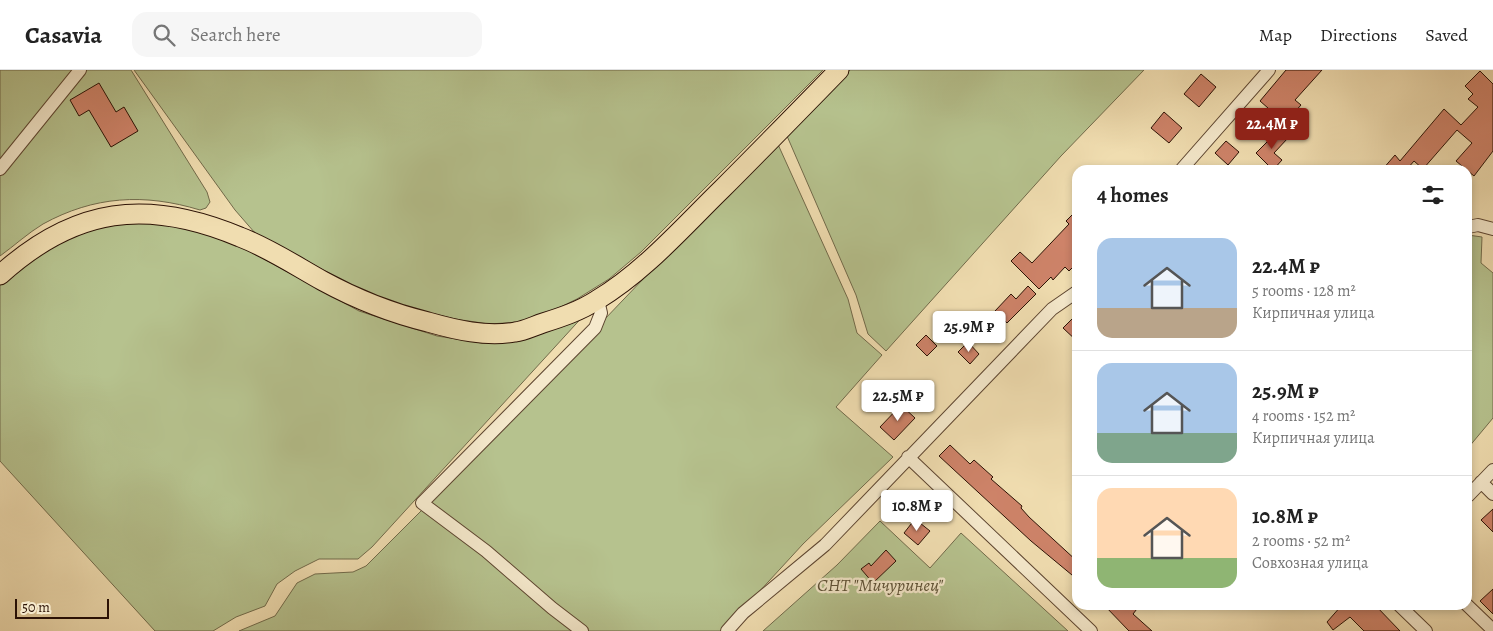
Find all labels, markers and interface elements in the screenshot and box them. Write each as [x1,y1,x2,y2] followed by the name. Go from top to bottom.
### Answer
[132,12,482,57] search box
[25,19,102,51] text: Casavia
[150,21,178,49] icon: search
[190,22,281,48] text: Search here
[1259,23,1292,47] text: Map
[1320,23,1397,47] text: Directions
[1425,23,1468,47] text: Saved
[1226,108,1318,150] pin: 22.4M ₽
[1246,113,1298,135] text: 22.4M ₽
[1097,181,1169,209] text: 4 homes
[1419,181,1447,209] icon: filters
[1252,252,1320,280] text: 22.4M ₽
[1137,258,1197,318] icon: home
[1252,280,1356,302] text: 5 rooms · 128 m²
[1252,302,1375,324] text: Кирпичная улица
[923,310,1015,353] pin: 25.9M ₽
[944,316,994,338] text: 25.9M ₽
[1252,377,1319,405] text: 25.9M ₽
[852,380,944,422] pin: 22.5M ₽
[1137,383,1197,443] icon: home
[872,385,924,407] text: 22.5M ₽
[1252,405,1355,427] text: 4 rooms · 152 m²
[1252,427,1375,449] text: Кирпичная улица
[871,490,963,532] pin: 10.8M ₽
[892,495,942,517] text: 10.8M ₽
[1252,502,1318,530] text: 10.8M ₽
[1137,508,1197,568] icon: home
[1252,530,1350,552] text: 2 rooms · 52 m²
[1252,552,1368,574] text: Совхозная улица
[817,573,944,597] park label: СНТ "Мичуринец"
[15,596,109,619] scale bar
[22,598,50,617] text: 50 m

